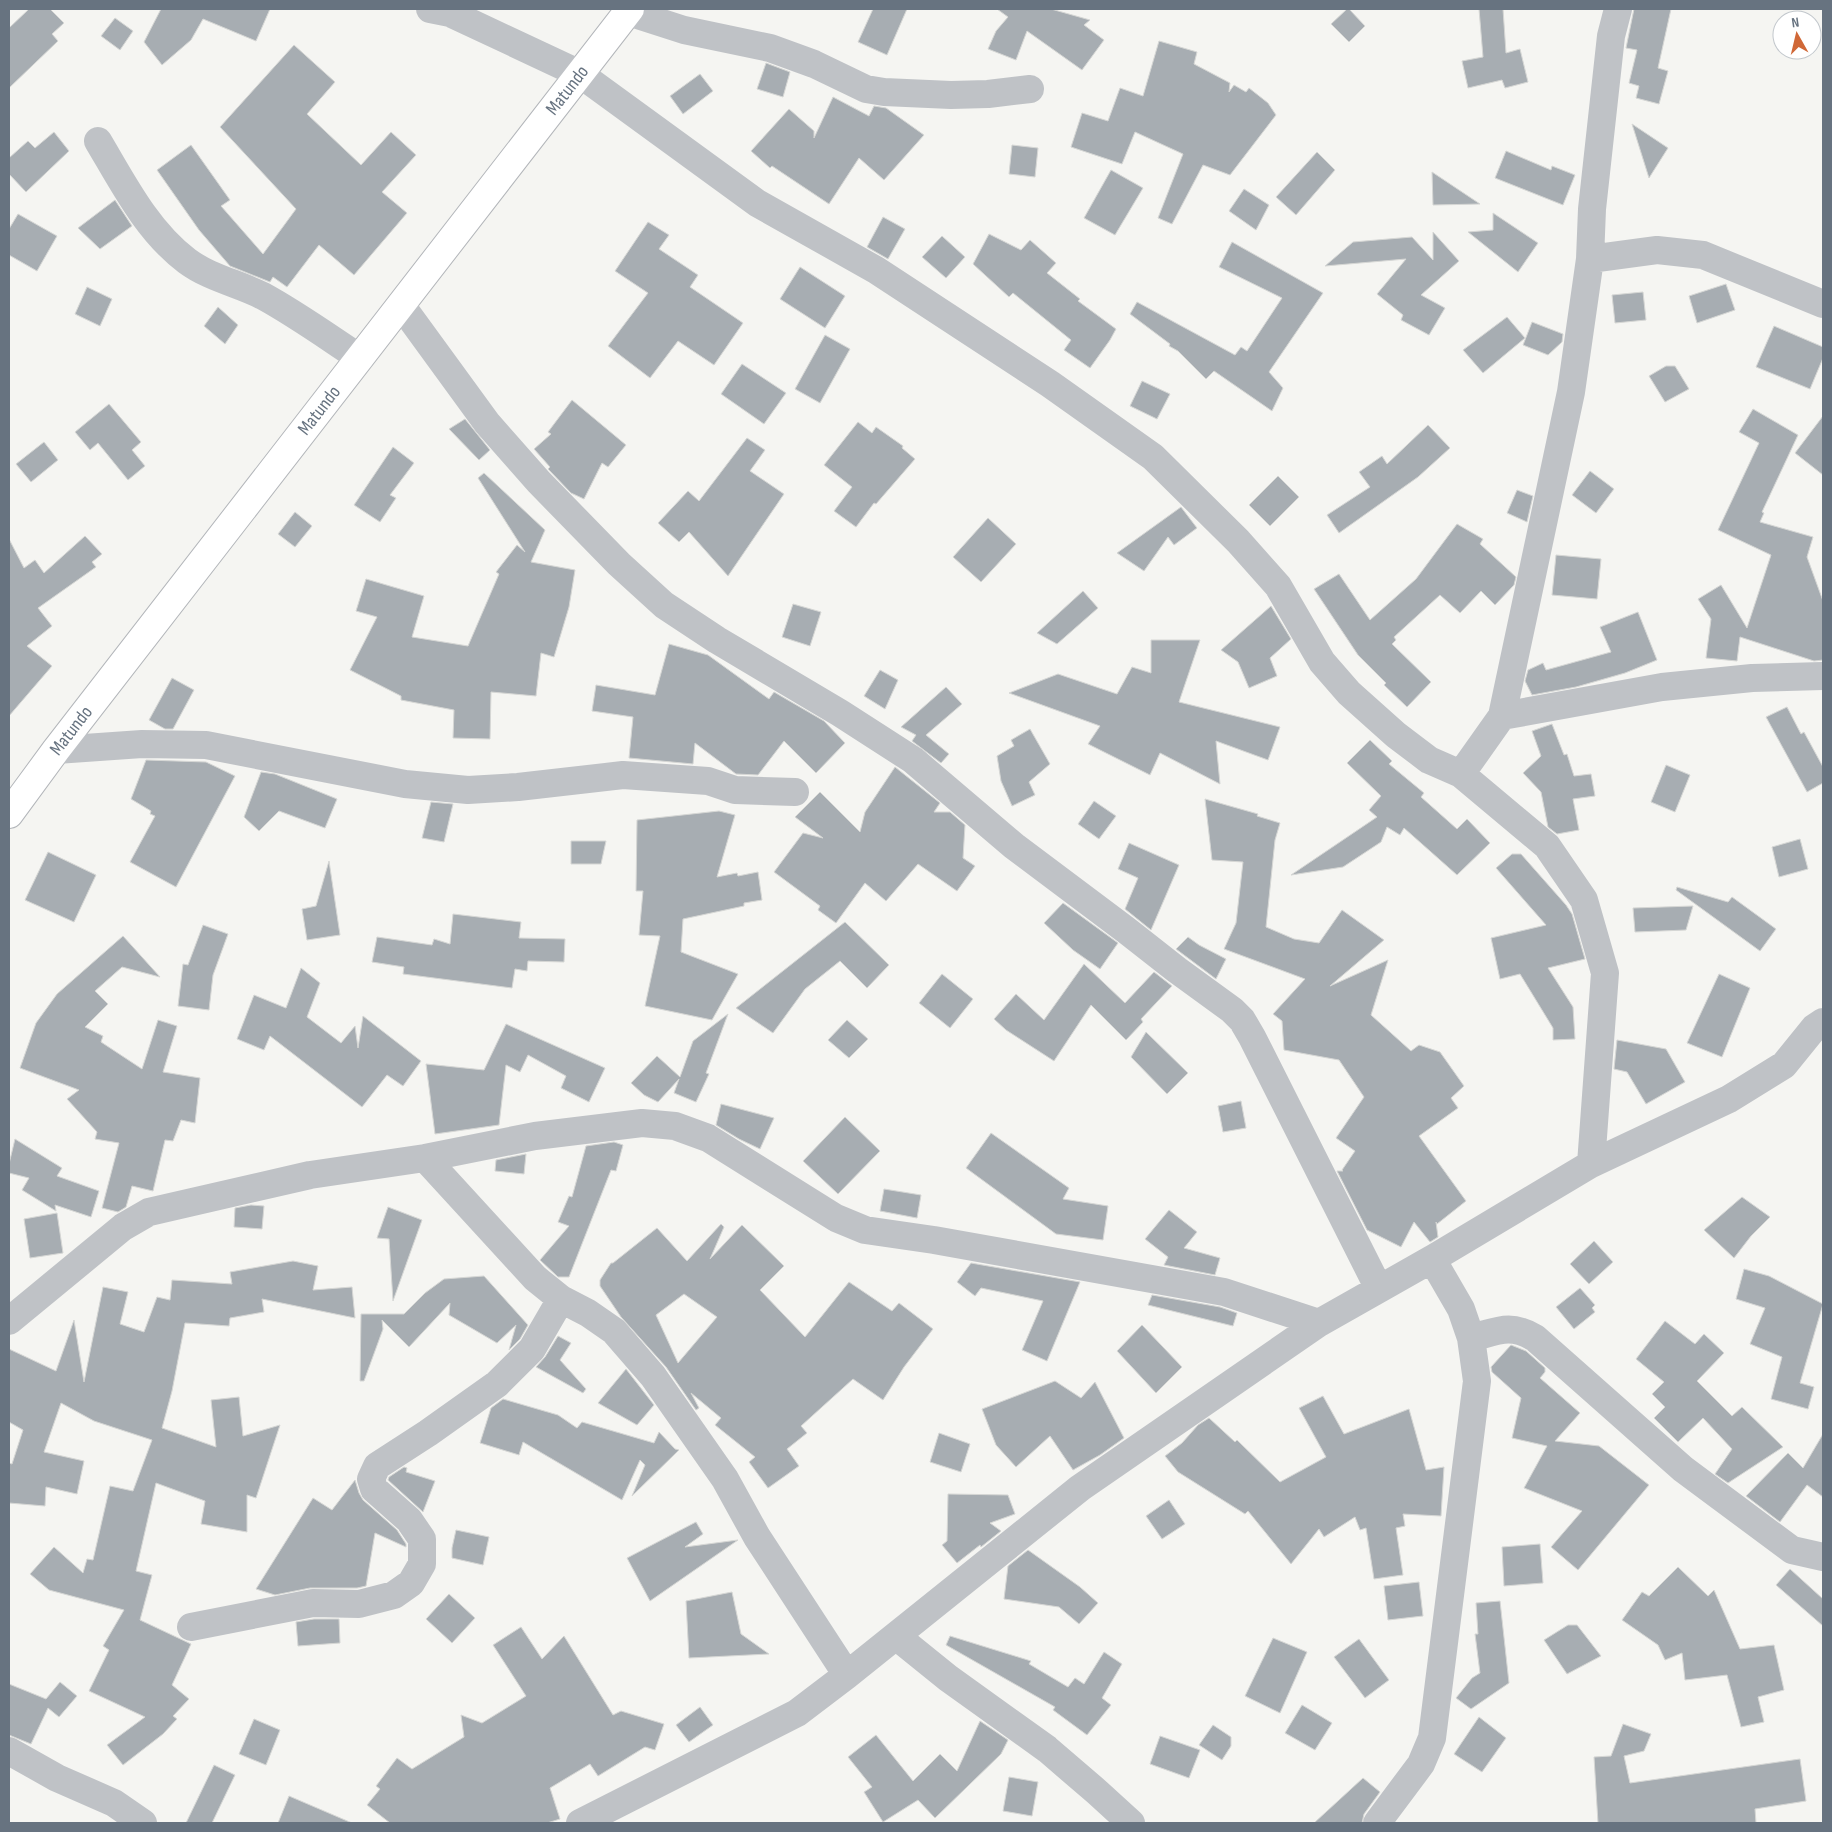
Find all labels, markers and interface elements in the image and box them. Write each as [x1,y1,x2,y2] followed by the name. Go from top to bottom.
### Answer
[1772,10,1822,60] north arrow
[1790,14,1800,32] text: N
[541,61,593,120] street label: Matundo
[293,381,345,440] street label: Matundo
[45,701,97,760] street label: Matundo

